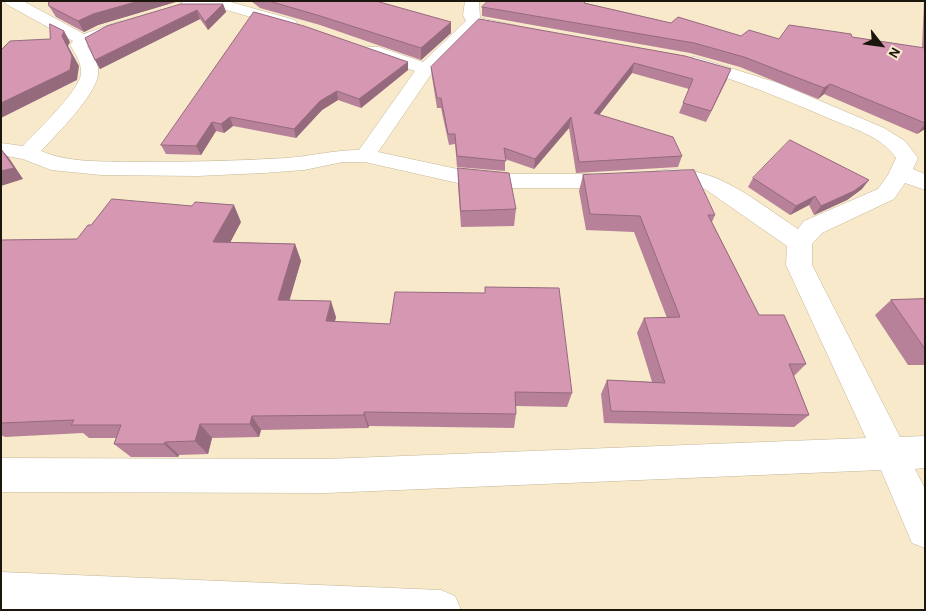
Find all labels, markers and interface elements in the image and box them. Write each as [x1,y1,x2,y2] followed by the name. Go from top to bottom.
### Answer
[856,20,906,70] north arrow
[885,45,902,60] text: N

